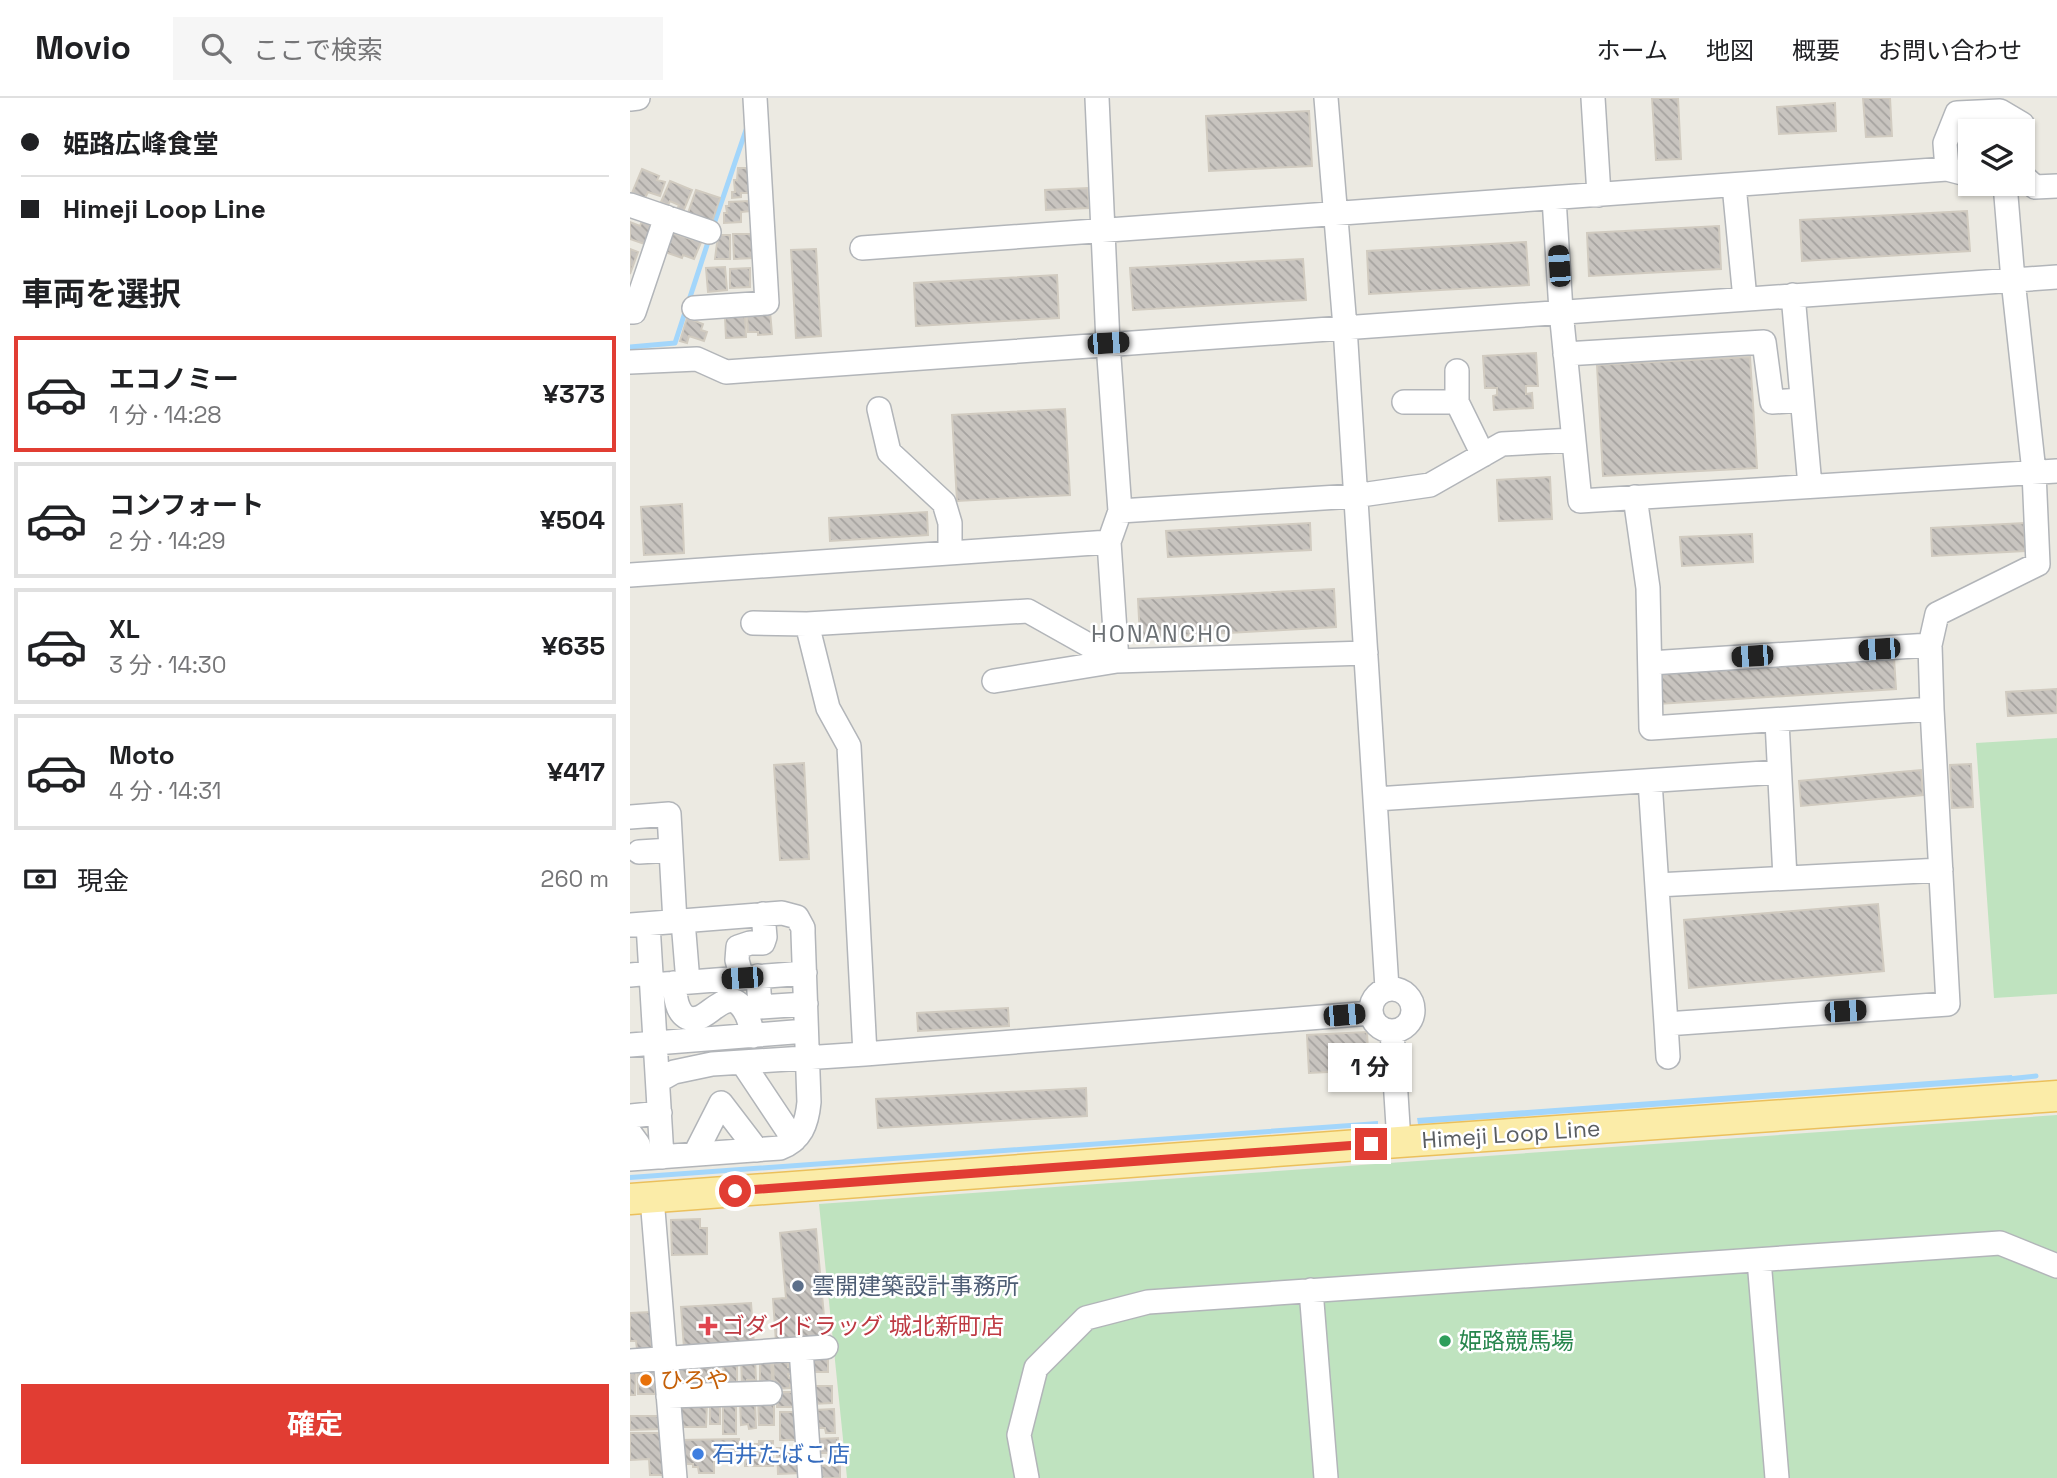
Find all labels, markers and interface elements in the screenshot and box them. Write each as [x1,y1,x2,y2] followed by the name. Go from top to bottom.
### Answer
[173,17,663,80] search box
[35,27,131,69] text: Movio
[197,29,235,67] icon: search
[253,33,383,67] text: ここで検索
[1597,35,1668,66] text: ホーム
[1706,35,1754,66] text: 地図
[1792,35,1840,66] text: 概要
[1878,35,2022,66] text: お問い合わせ
[1958,119,2035,196] map controls
[1958,119,2035,196] button: layers
[63,127,219,161] text: 姫路広峰食堂
[63,192,266,226] text: Himeji Loop Line
[1548,244,1571,288] car
[21,274,181,314] text: 車両を選択
[1087,331,1130,355] car
[109,362,239,396] text: エコノミー
[25,363,88,426] icon: car
[543,377,605,411] text: ¥373
[109,400,222,430] text: 1 分 · 14:28
[109,488,264,522] text: コンフォート
[25,489,88,552] icon: car
[540,503,605,537] text: ¥504
[109,526,226,556] text: 2 分 · 14:29
[109,612,140,646] text: XL
[25,615,88,678] icon: car
[1091,618,1233,649] district label: HONANCHO
[541,629,605,663] text: ¥635
[1858,637,1901,661] car
[1731,644,1774,668] car
[109,650,226,680] text: 3 分 · 14:30
[109,738,175,772] text: Moto
[25,741,88,804] icon: car
[547,755,605,789] text: ¥417
[109,776,221,806] text: 4 分 · 14:31
[21,860,59,898] icon: cash
[77,864,129,898] text: 現金
[541,864,609,894] text: 260 m
[721,966,764,990] car
[1824,999,1867,1023] car
[1323,1003,1366,1027] car
[1329,1042,1413,1091] callout: 1 分
[1350,1052,1390,1082] text: 1 分
[1421,1113,1601,1155] street label: Himeji Loop Line
[1355,1128,1387,1160] route end
[719,1175,751,1207] route start
[812,1271,1019,1301] place label: 雲開建築設計事務所
[790,1278,806,1294] marker: 雲開建築設計事務所
[722,1311,1004,1341] place label: ゴダイドラッグ 城北新町店
[700,1318,716,1334] marker: ゴダイドラッグ 城北新町店
[1459,1326,1574,1356] place label: 姫路競馬場
[1437,1333,1453,1349] marker: 姫路競馬場
[660,1365,729,1395] place label: ひろや
[638,1372,654,1388] marker: ひろや
[21,1384,609,1464] button: 確定
[712,1439,850,1469] place label: 石井たばこ店
[690,1446,706,1462] marker: 石井たばこ店

